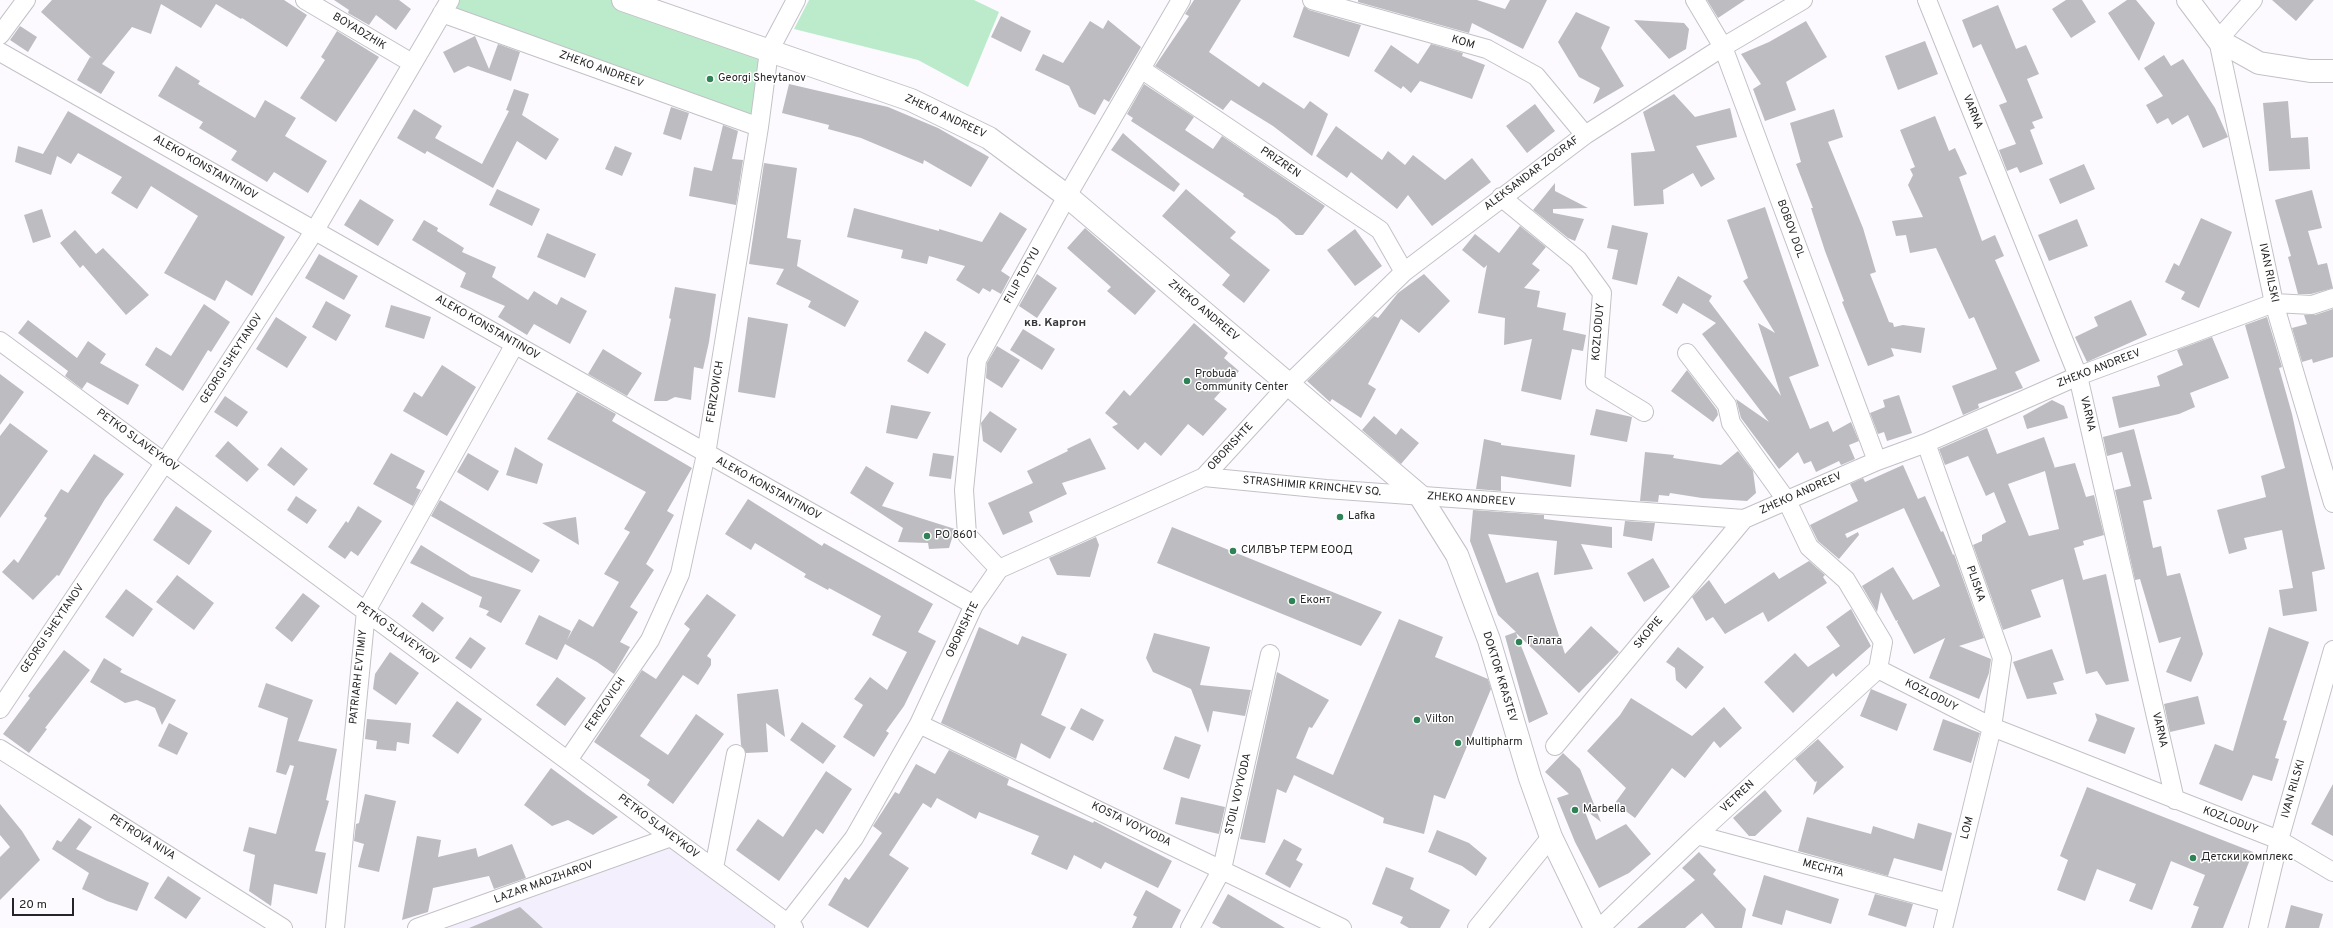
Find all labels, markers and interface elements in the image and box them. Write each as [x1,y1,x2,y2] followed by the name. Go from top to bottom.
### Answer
[330,11,388,53] street label: BOYADZHIK
[1450,33,1476,53] street label: KOM
[557,49,645,91] street label: ZHEKO ANDREEV
[718,72,806,86] place label: Georgi Sheytanov
[705,74,715,84] marker: Georgi Sheytanov
[902,92,988,142] street label: ZHEKO ANDREEV
[1959,93,1985,131] street label: VARNA
[150,133,260,203] street label: ALEKO KONSTANTINOV
[1482,134,1582,214] street label: ALEKSANDAR ZOGRAF
[1257,145,1303,181] street label: PRIZREN
[1773,198,1807,260] street label: BOBOV DOL
[2255,242,2281,304] street label: IVAN RILSKI
[1002,246,1044,306] street label: FILIP TOTYU
[1165,277,1241,345] street label: ZHEKO ANDREEV
[432,293,542,363] street label: ALEKO KONSTANTINOV
[1590,303,1608,361] street label: KOZLODUY
[198,311,266,407] street label: GEORGI SHEYTANOV
[1024,317,1086,331] district label: кв. Каргон
[2055,347,2143,391] street label: ZHEKO ANDREEV
[705,360,727,424] street label: FERIZOVICH
[1195,368,1288,394] place label: Probuda Community Center
[1182,376,1192,386] marker: Probuda Community Center
[2077,395,2097,433] street label: VARNA
[93,407,181,475] street label: PETKO SLAVEYKOV
[1205,420,1257,474] street label: OBORISHTE
[713,455,823,523] street label: ALEKO KONSTANTINOV
[1758,470,1844,518] street label: ZHEKO ANDREEV
[1242,474,1382,500] street label: STRASHIMIR KRINCHEV SQ.
[1426,490,1516,510] street label: ZHEKO ANDREEV
[1348,510,1375,524] place label: Lafka
[1335,512,1345,522] marker: Lafka
[935,529,977,543] place label: PO 8601
[922,531,932,541] marker: PO 8601
[1241,544,1353,558] place label: СИЛВЪР ТЕРМ ЕООД
[1228,546,1238,556] marker: СИЛВЪР ТЕРМ ЕООД
[1963,564,1987,604] street label: PLISKA
[18,582,88,676] street label: GEORGI SHEYTANOV
[1300,594,1330,608] place label: Еконт
[1287,596,1297,606] marker: Еконт
[353,600,441,668] street label: PETKO SLAVEYKOV
[944,600,982,660] street label: OBORISHTE
[1632,614,1666,652] street label: SKOPIE
[347,629,371,725] street label: PATRIARH EVTIMIY
[1479,630,1519,724] street label: DOKTOR KRASTEV
[1527,635,1562,649] place label: Галата
[1514,637,1524,647] marker: Галата
[583,675,629,735] street label: FERIZOVICH
[1902,677,1960,715] street label: KOZLODUY
[2149,711,2169,749] street label: VARNA
[1425,713,1454,727] place label: Vilton
[1412,715,1422,725] marker: Vilton
[1466,736,1523,750] place label: Multipharm
[1453,738,1463,748] marker: Multipharm
[1223,752,1255,836] street label: STOIL VOYVODA
[2279,758,2309,820] street label: IVAN RILSKI
[1718,778,1758,816] street label: VETREN
[615,792,701,862] street label: PETKO SLAVEYKOV
[1089,800,1173,850] street label: KOSTA VOYVODA
[1583,803,1625,817] place label: Marbella
[2201,804,2259,838] street label: KOZLODUY
[1570,805,1580,815] marker: Marbella
[107,812,177,864] street label: PETROVA NIVA
[1959,815,1977,841] street label: LOM
[2201,851,2293,865] place label: Детски комплекс
[2188,853,2198,863] marker: Детски комплекс
[1801,857,1845,881] street label: MECHTA
[492,859,596,907] street label: LAZAR MADZHAROV
[14,890,76,916] scale bar
[19,897,47,913] text: 20 m

